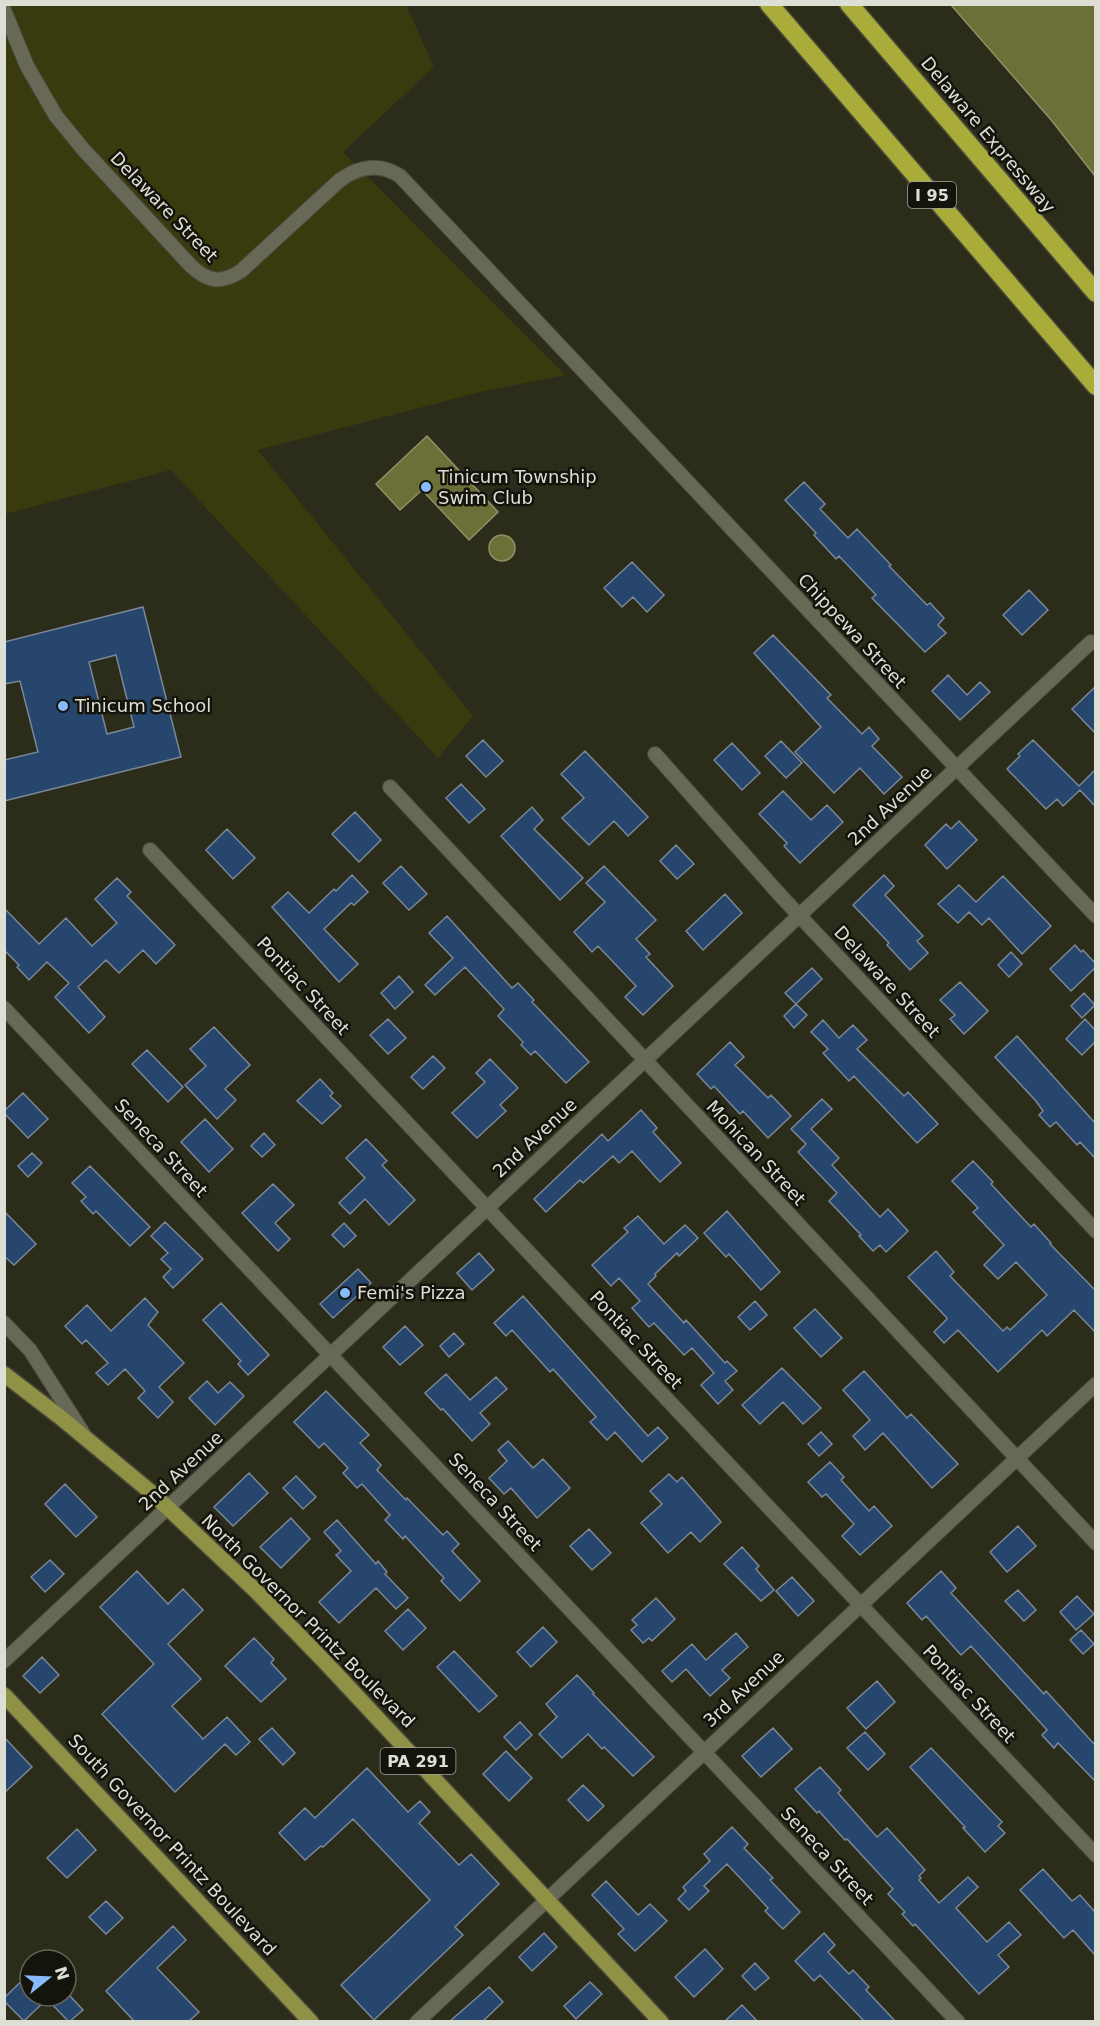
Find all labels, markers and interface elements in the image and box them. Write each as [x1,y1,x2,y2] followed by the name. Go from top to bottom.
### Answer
[917,52,1060,217] street label: Delaware Expressway
[106,147,222,266] street label: Delaware Street
[908,182,956,208] road number: I 95
[437,466,597,508] place label: Tinicum Township Swim Club
[419,480,433,494] marker: Tinicum Township Swim Club
[794,569,911,692] street label: Chippewa Street
[74,695,211,716] place label: Tinicum School
[56,699,70,713] marker: Tinicum School
[843,762,936,850] street label: 2nd Avenue
[830,921,945,1042] street label: Delaware Street
[253,932,354,1039] street label: Pontiac Street
[111,1094,212,1201] street label: Seneca Street
[488,1094,581,1182] street label: 2nd Avenue
[702,1096,810,1209] street label: Mohican Street
[357,1282,465,1303] place label: Femi's Pizza
[338,1286,352,1300] marker: Femi's Pizza
[586,1286,687,1393] street label: Pontiac Street
[134,1427,227,1515] street label: 2nd Avenue
[445,1448,546,1555] street label: Seneca Street
[197,1510,419,1732] street label: North Governor Printz Boulevard
[919,1640,1020,1747] street label: Pontiac Street
[699,1646,788,1731] street label: 3rd Avenue
[64,1730,281,1960] street label: South Governor Printz Boulevard
[380,1748,456,1774] road number: PA 291
[777,1802,878,1909] street label: Seneca Street
[18,1948,78,2008] north arrow
[51,1964,73,1983] text: N

